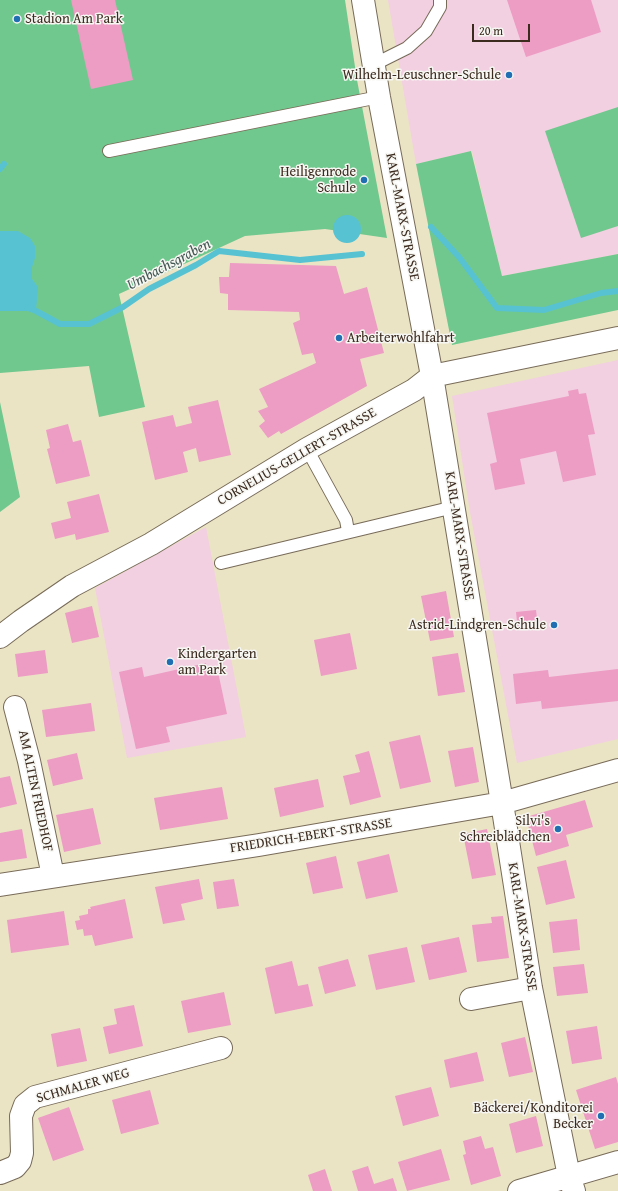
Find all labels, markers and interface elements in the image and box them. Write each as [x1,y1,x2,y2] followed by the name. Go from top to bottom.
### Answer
[25,11,123,27] place label: Stadion Am Park
[12,14,22,24] marker: Stadion Am Park
[474,16,532,42] scale bar
[479,22,503,39] text: 20 m
[342,67,501,83] place label: Wilhelm-Leuschner-Schule
[504,70,514,80] marker: Wilhelm-Leuschner-Schule
[381,152,423,282] street label: KARL-MARX-STRASSE
[280,164,356,196] place label: Heiligenrode Schule
[359,175,369,185] marker: Heiligenrode Schule
[124,235,214,295] water label: Umbachsgraben
[347,330,455,346] place label: Arbeiterwohlfahrt
[334,333,344,343] marker: Arbeiterwohlfahrt
[214,405,380,509] street label: CORNELIUS-GELLERT-STRASSE
[441,471,477,601] street label: KARL-MARX-STRASSE
[408,617,546,633] place label: Astrid-Lindgren-Schule
[549,620,559,630] marker: Astrid-Lindgren-Schule
[178,646,257,678] place label: Kindergarten am Park
[165,657,175,667] marker: Kindergarten am Park
[14,729,56,853] street label: AM ALTEN FRIEDHOF
[460,813,550,846] place label: Silvi's Schreiblädchen
[229,815,393,857] street label: FRIEDRICH-EBERT-STRASSE
[553,824,563,834] marker: Silvi's Schreiblädchen
[504,862,540,992] street label: KARL-MARX-STRASSE
[35,1065,131,1107] street label: SCHMALER WEG
[474,1100,593,1132] place label: Bäckerei/Konditorei Becker
[596,1111,606,1121] marker: Bäckerei/Konditorei Becker

